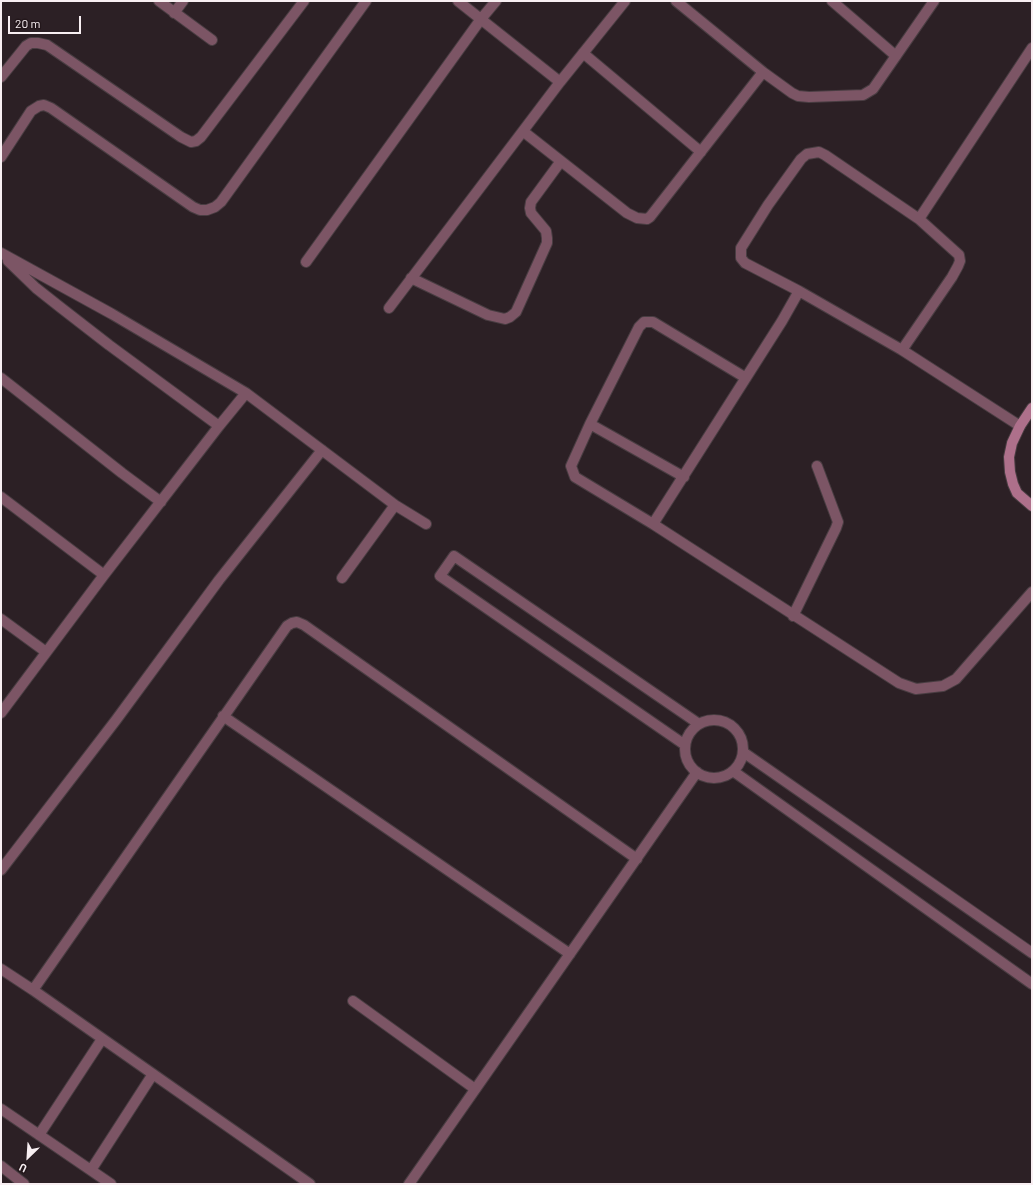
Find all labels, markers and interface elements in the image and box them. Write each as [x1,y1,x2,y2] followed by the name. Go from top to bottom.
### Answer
[10,8,83,34] scale bar
[15,16,41,30] text: 20 m
[8,1137,48,1177] north arrow
[17,1161,29,1176] text: U

